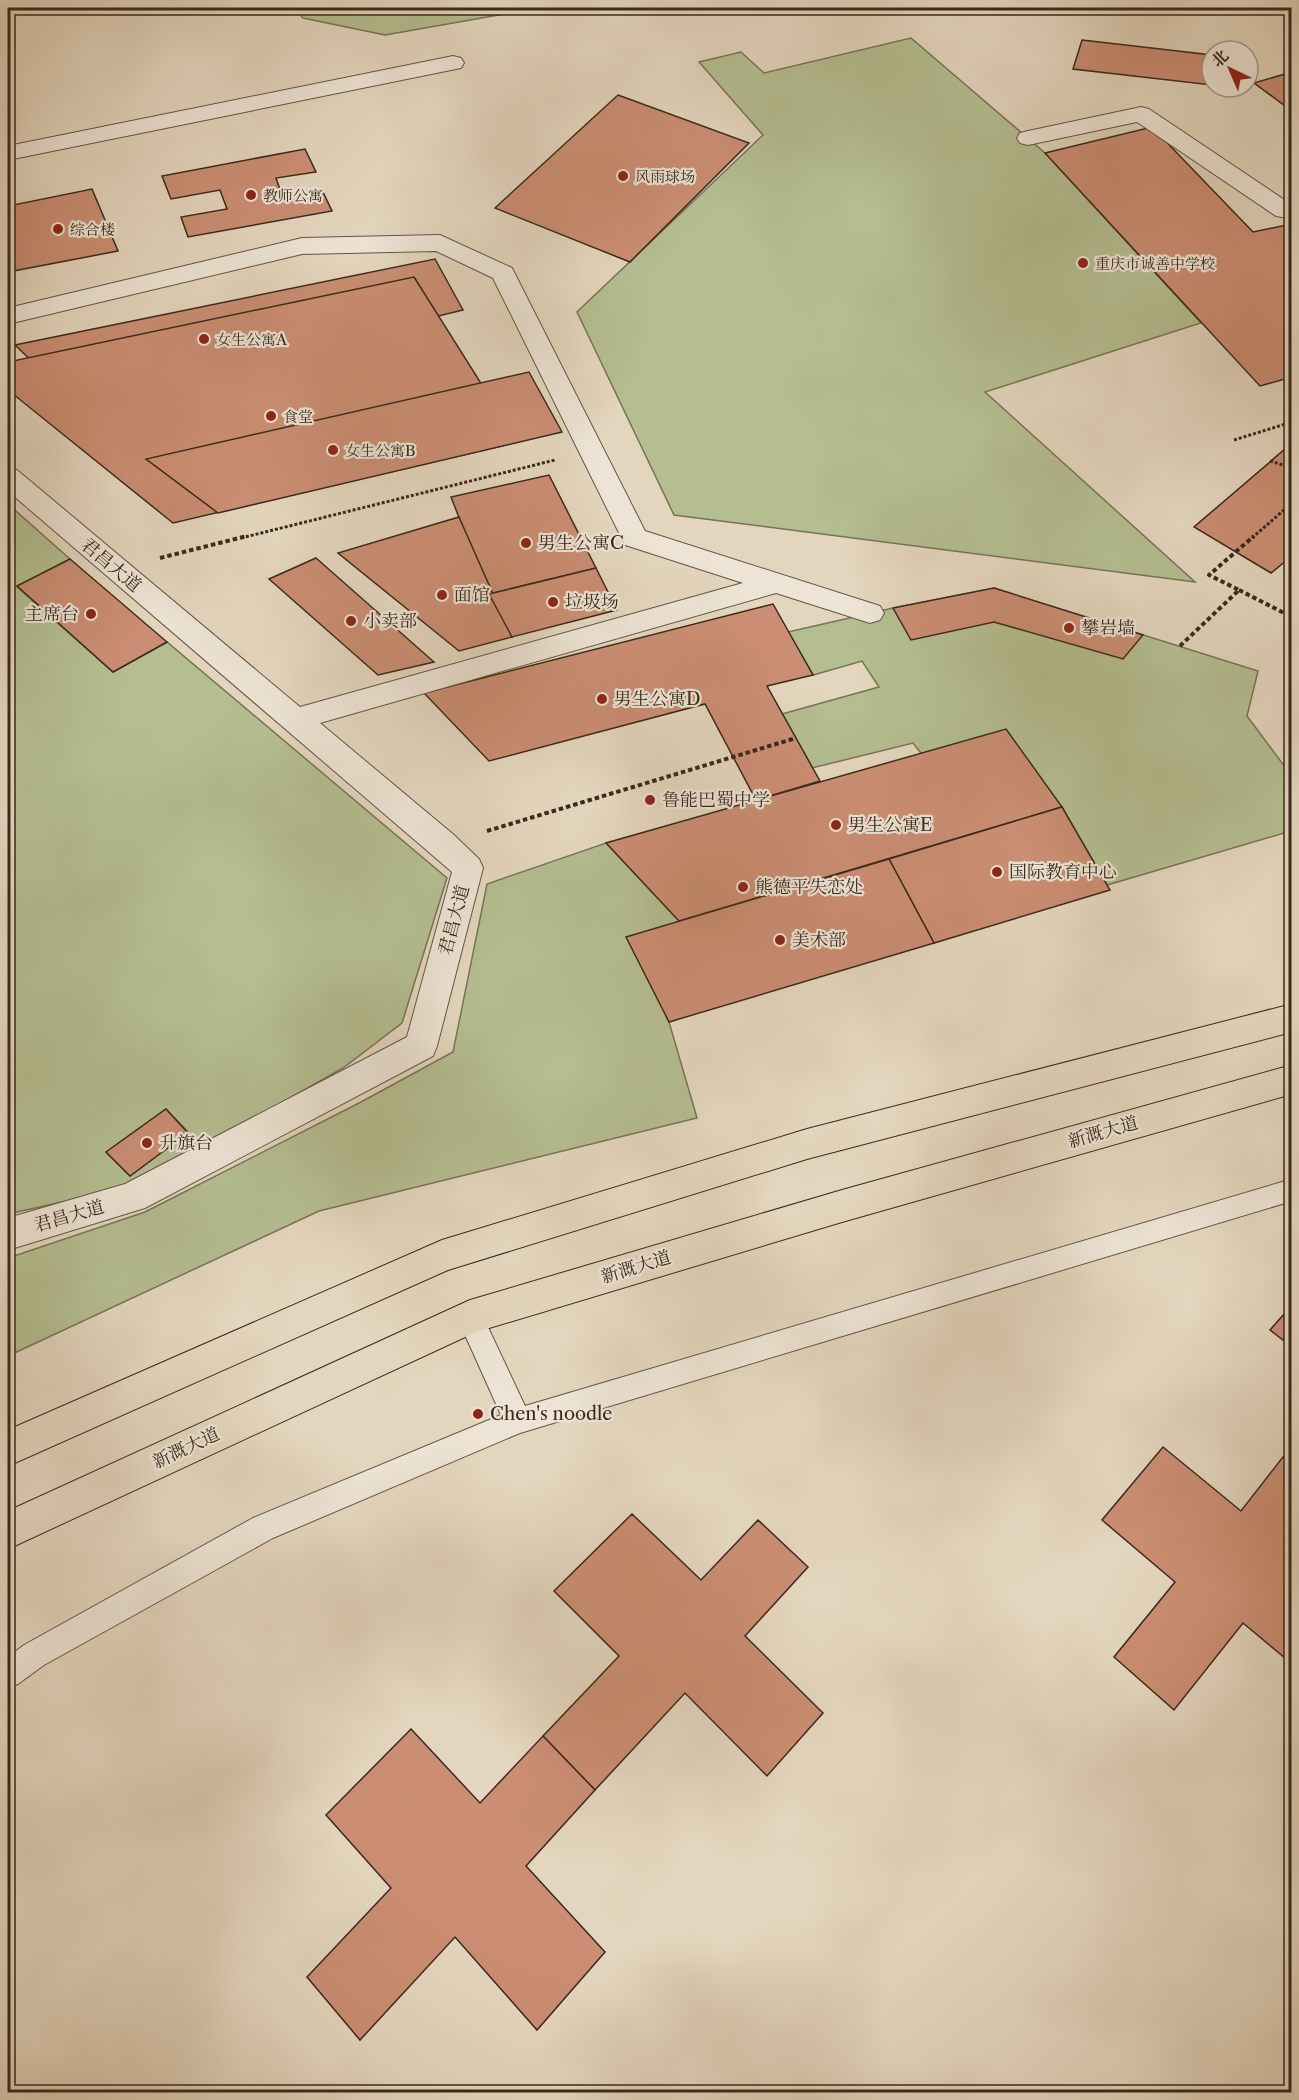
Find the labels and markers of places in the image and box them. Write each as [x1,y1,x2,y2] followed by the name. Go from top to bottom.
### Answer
[635,167,695,186] place label: 风雨球场
[616,169,630,183] marker: 风雨球场
[263,186,323,205] place label: 教师公寓
[244,188,258,202] marker: 教师公寓
[70,220,115,239] place label: 综合楼
[51,222,65,236] marker: 综合楼
[1095,254,1215,273] place label: 重庆市诚善中学校
[1076,256,1090,270] marker: 重庆市诚善中学校
[216,330,288,349] place label: 女生公寓A
[197,332,211,346] marker: 女生公寓A
[283,407,313,426] place label: 食堂
[264,409,278,423] marker: 食堂
[345,441,415,460] place label: 女生公寓B
[326,443,340,457] marker: 女生公寓B
[538,532,624,554] place label: 男生公寓C
[519,536,533,550] marker: 男生公寓C
[454,584,490,606] place label: 面馆
[435,588,449,602] marker: 面馆
[565,591,619,613] place label: 垃圾场
[546,595,560,609] marker: 垃圾场
[25,603,79,625] place label: 主席台
[84,607,98,621] marker: 主席台
[363,610,417,632] place label: 小卖部
[344,614,358,628] marker: 小卖部
[1081,617,1135,639] place label: 攀岩墙
[1062,621,1076,635] marker: 攀岩墙
[614,688,701,710] place label: 男生公寓D
[595,692,609,706] marker: 男生公寓D
[662,789,770,811] place label: 鲁能巴蜀中学
[643,793,657,807] marker: 鲁能巴蜀中学
[848,814,932,836] place label: 男生公寓E
[829,818,843,832] marker: 男生公寓E
[1009,861,1117,883] place label: 国际教育中心
[990,865,1004,879] marker: 国际教育中心
[755,876,863,898] place label: 熊德平失恋处
[736,880,750,894] marker: 熊德平失恋处
[792,929,846,951] place label: 美术部
[773,933,787,947] marker: 美术部
[159,1132,213,1154] place label: 升旗台
[140,1136,154,1150] marker: 升旗台
[490,1403,612,1425] place label: Chen's noodle
[471,1407,485,1421] marker: Chen's noodle

